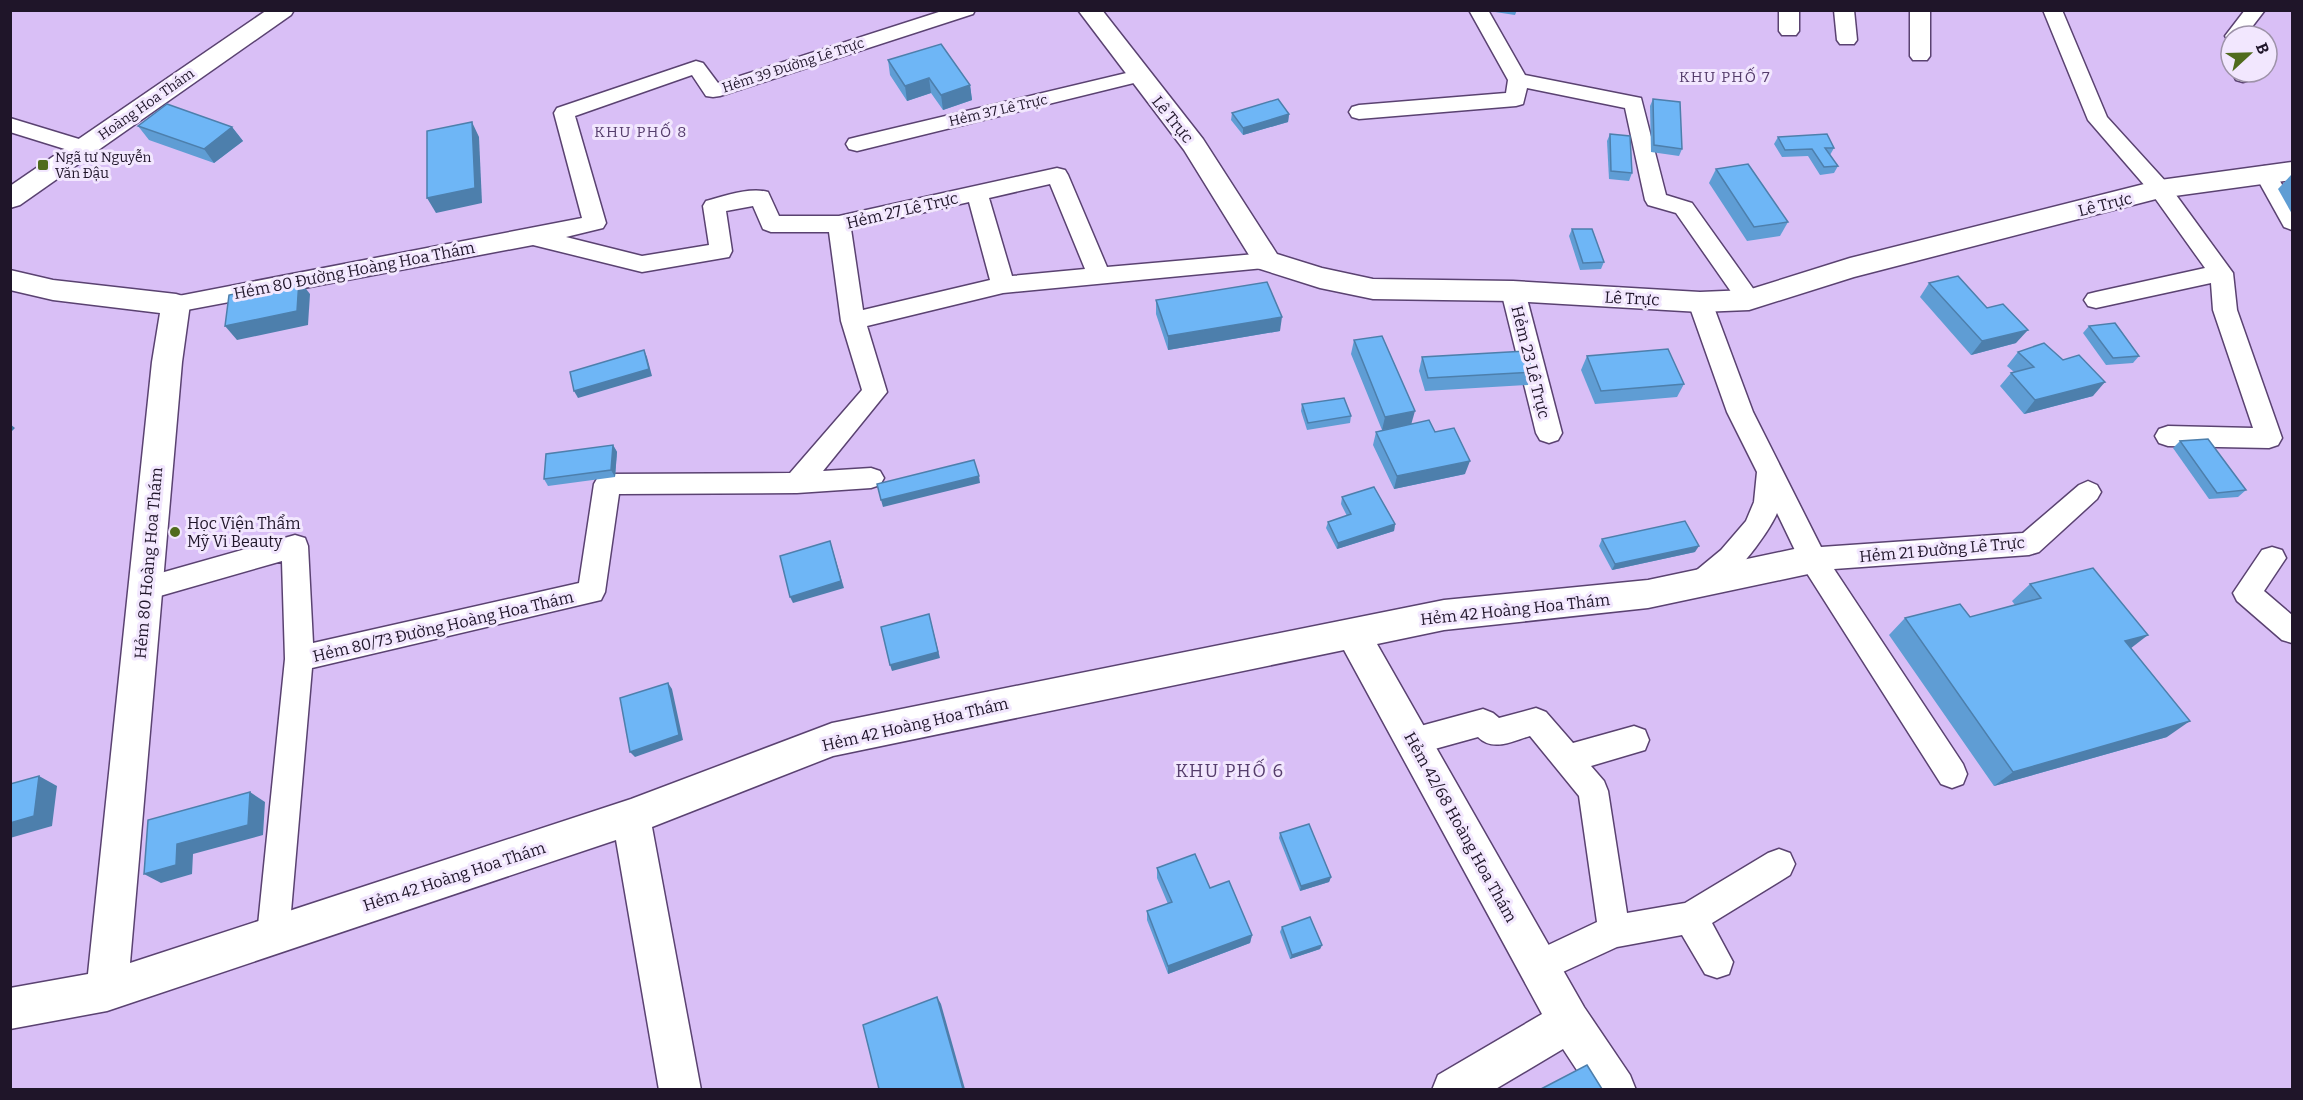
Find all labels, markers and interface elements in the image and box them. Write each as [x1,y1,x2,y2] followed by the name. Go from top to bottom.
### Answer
[2219,24,2279,84] north arrow
[720,35,866,96] street label: Hẻm 39 Đường Lê Trực
[2252,40,2273,57] text: B
[95,65,198,144] street label: Hoàng Hoa Thám
[1679,66,1771,86] district label: KHU PHỐ 7
[947,91,1049,130] street label: Hẻm 37 Lê Trực
[1148,92,1197,147] street label: Lê Trực
[594,121,688,141] district label: KHU PHỐ 8
[55,149,152,182] place label: Ngã tư Nguyễn Văn Đậu
[36,158,50,172] marker: Ngã tư Nguyễn Văn Đậu
[844,188,960,233] street label: Hẻm 27 Lê Trực
[2076,189,2134,220] street label: Lê Trực
[232,238,476,303] street label: Hẻm 80 Đường Hoàng Hoa Thám
[1604,288,1660,309] street label: Lê Trực
[1507,304,1554,421] street label: Hẻm 23 Lê Trực
[131,466,166,660] street label: Hẻm 80 Hoàng Hoa Thám
[187,514,300,551] place label: Học Viện Thẩm Mỹ Vi Beauty
[168,525,182,539] marker: Học Viện Thẩm Mỹ Vi Beauty
[1859,533,2026,566] street label: Hẻm 21 Đường Lê Trực
[311,587,575,666] street label: Hẻm 80/73 Đường Hoàng Hoa Thám
[1419,590,1611,629] street label: Hẻm 42 Hoàng Hoa Thám
[820,694,1010,755] street label: Hẻm 42 Hoàng Hoa Thám
[1400,729,1521,926] street label: Hẻm 42/68 Hoàng Hoa Thám
[1175,758,1285,782] district label: KHU PHỐ 6
[361,838,548,915] street label: Hẻm 42 Hoàng Hoa Thám

